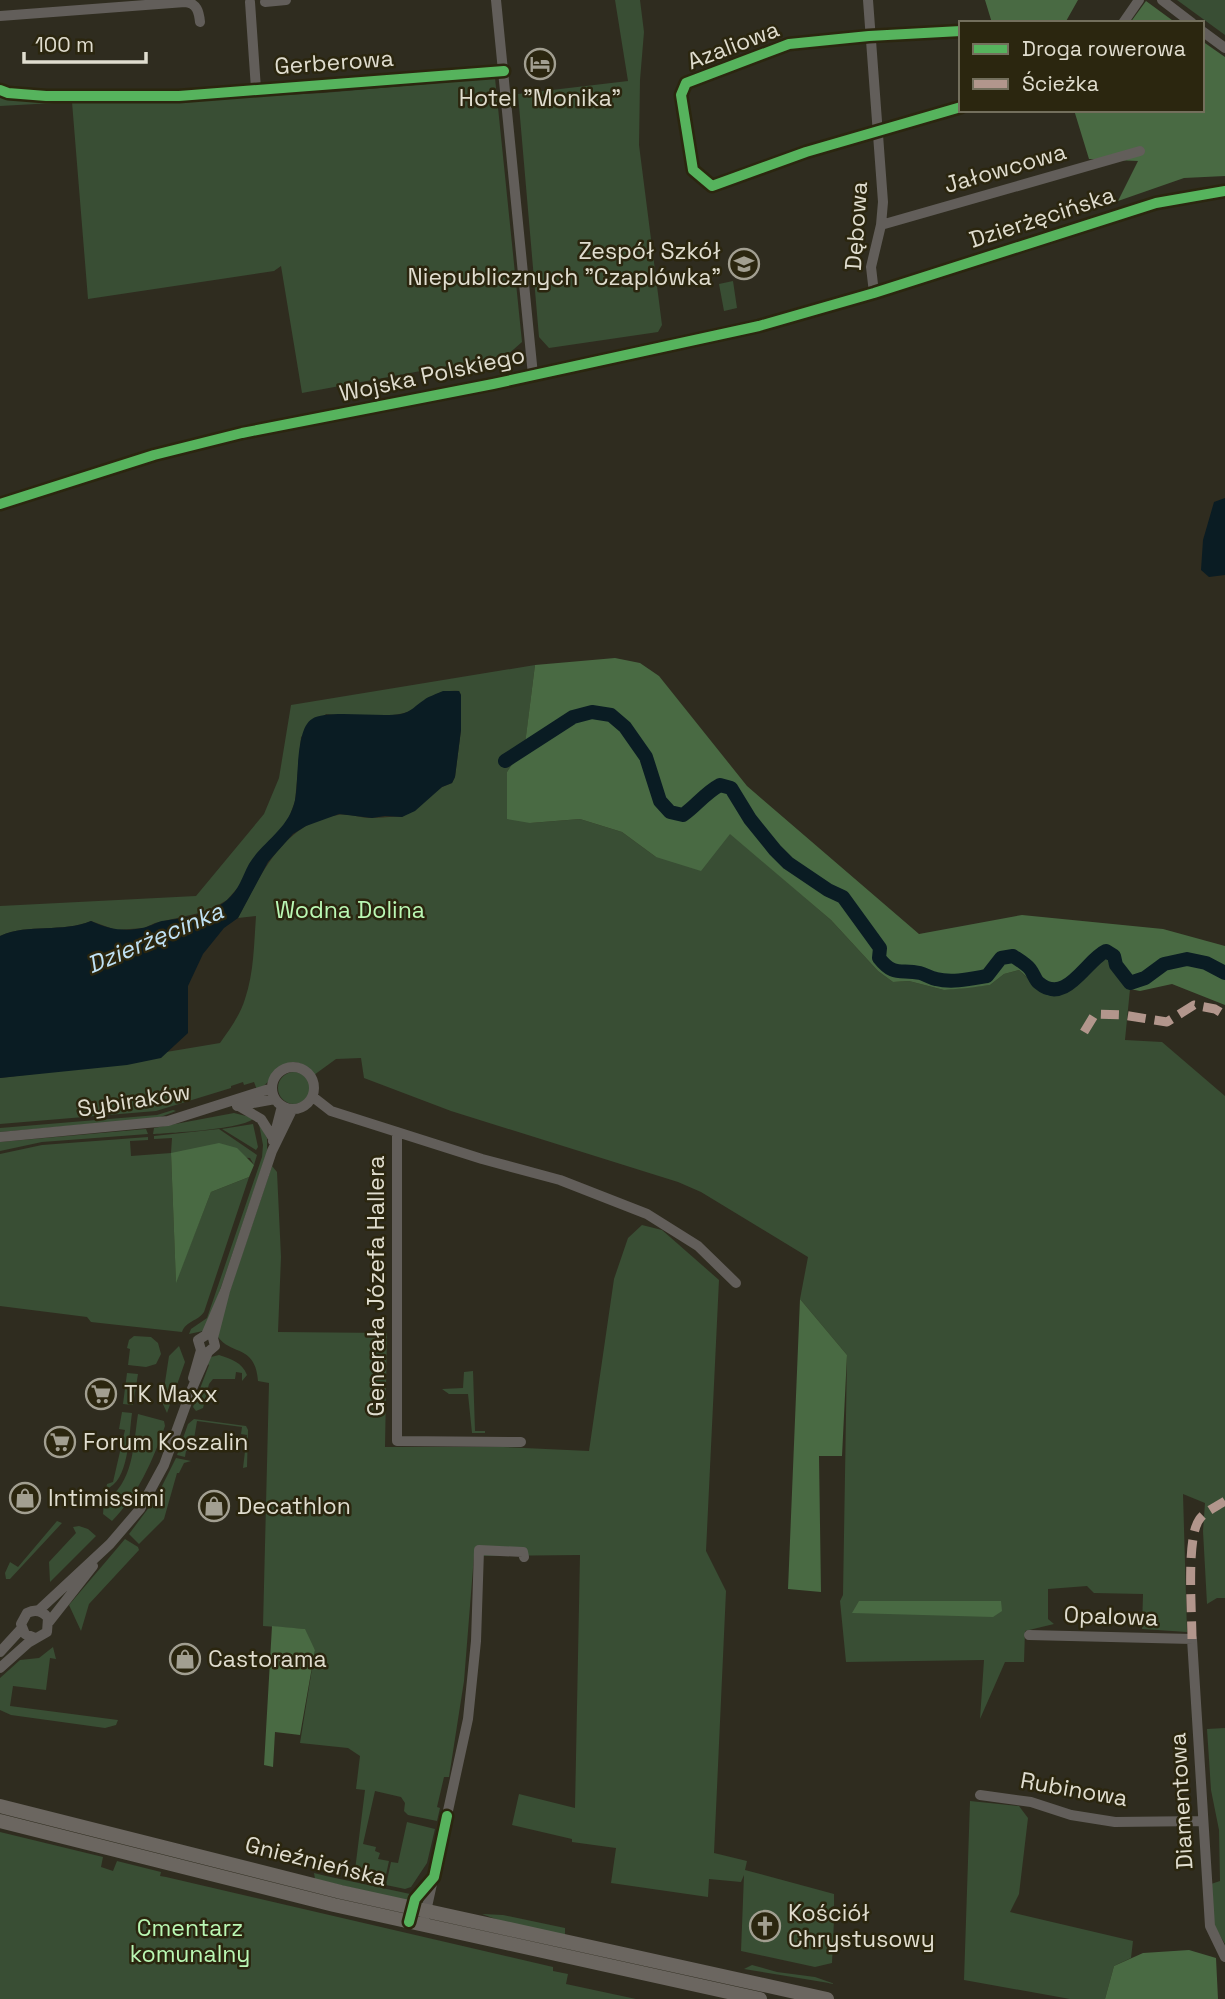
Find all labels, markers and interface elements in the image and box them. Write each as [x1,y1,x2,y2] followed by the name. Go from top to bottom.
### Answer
[683,14,783,76] street label: Azaliowa
[24,21,147,65] scale bar
[959,21,1204,112] legend
[35,31,94,58] text: 100 m
[1022,35,1186,62] text: Droga rowerowa
[273,43,395,81] street label: Gerberowa
[523,47,557,81] hotel icon: Hotel "Monika"
[1022,70,1099,97] text: Ścieżka
[459,83,621,113] place label: Hotel "Monika"
[940,136,1070,200] street label: Jałowcowa
[965,179,1119,255] street label: Dzierżęcińska
[838,180,874,272] street label: Dębowa
[408,236,721,292] place label: Zespół Szkół Niepublicznych "Czaplówka"
[727,247,761,281] school or university icon: Zespół Szkół Niepublicznych "Czaplówka"
[336,340,528,408] street label: Wojska Polskiego
[82,895,228,980] water label: Dzierżęcinka
[275,895,425,925] park label: Wodna Dolina
[75,1076,193,1124] street label: Sybiraków
[361,1156,391,1416] street label: Generała Józefa Hallera
[84,1377,118,1411] supermarket icon: TK Maxx
[124,1379,218,1409] place label: TK Maxx
[43,1425,77,1459] supermarket icon: Forum Koszalin
[83,1427,248,1457] place label: Forum Koszalin
[8,1481,42,1515] shop icon: Intimissimi
[48,1483,164,1513] place label: Intimissimi
[197,1489,231,1523] shop icon: Decathlon
[237,1491,351,1521] place label: Decathlon
[1063,1599,1159,1633] street label: Opalowa
[168,1642,202,1676] shop icon: Castorama
[208,1644,327,1674] place label: Castorama
[1162,1732,1200,1870] street label: Diamentowa
[1018,1765,1130,1813] street label: Rubinowa
[242,1829,390,1893] street label: Gnieźnieńska
[788,1898,935,1954] place label: Kościół Chrystusowy
[748,1909,782,1943] church icon: Kościół Chrystusowy
[130,1913,250,1969] park label: Cmentarz komunalny

